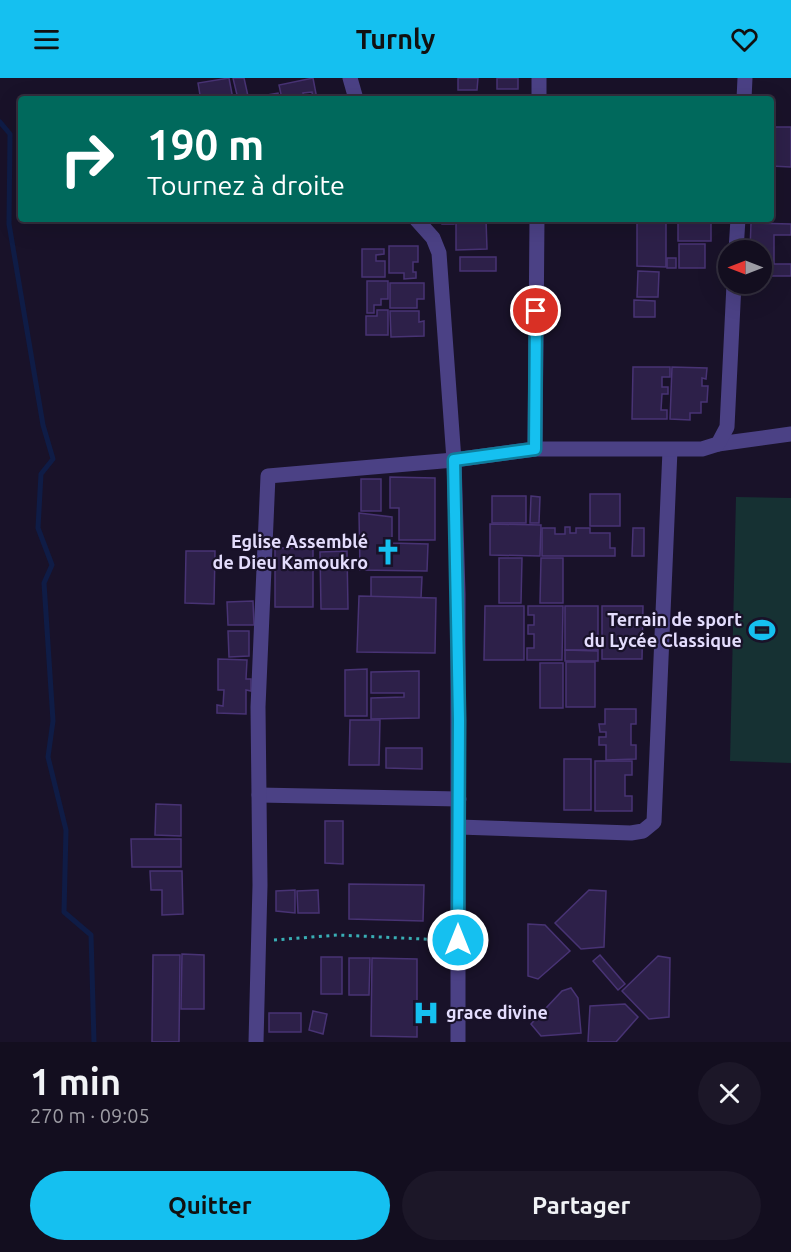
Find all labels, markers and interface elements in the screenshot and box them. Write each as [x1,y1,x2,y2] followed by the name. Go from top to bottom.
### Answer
[30,23,63,56] icon: menu
[728,23,761,56] icon: heart
[356,24,435,54] text: Turnly
[48,120,126,198] icon: right
[147,121,264,168] text: 190 m
[147,170,345,200] text: Tournez à droite
[718,240,772,294] north arrow
[718,240,772,294] map controls
[510,285,561,336] pin
[519,294,552,327] icon: arrive
[213,531,368,572] place label: Eglise Assemblé de Dieu Kamoukro
[373,537,403,567] church icon: Eglise Assemblé de Dieu Kamoukro
[584,609,742,650] place label: Terrain de sport du Lycée Classique
[747,615,777,645] sports icon: Terrain de sport du Lycée Classique
[426,908,490,972] position arrow
[411,998,441,1028] hospital icon: grace divine
[446,1002,548,1022] place label: grace divine
[30,1061,121,1102] text: 1 min
[698,1062,761,1125] button: close
[30,1104,150,1127] text: 270 m · 09:05
[30,1171,390,1240] button: Quitter
[402,1171,761,1240] button: Partager

